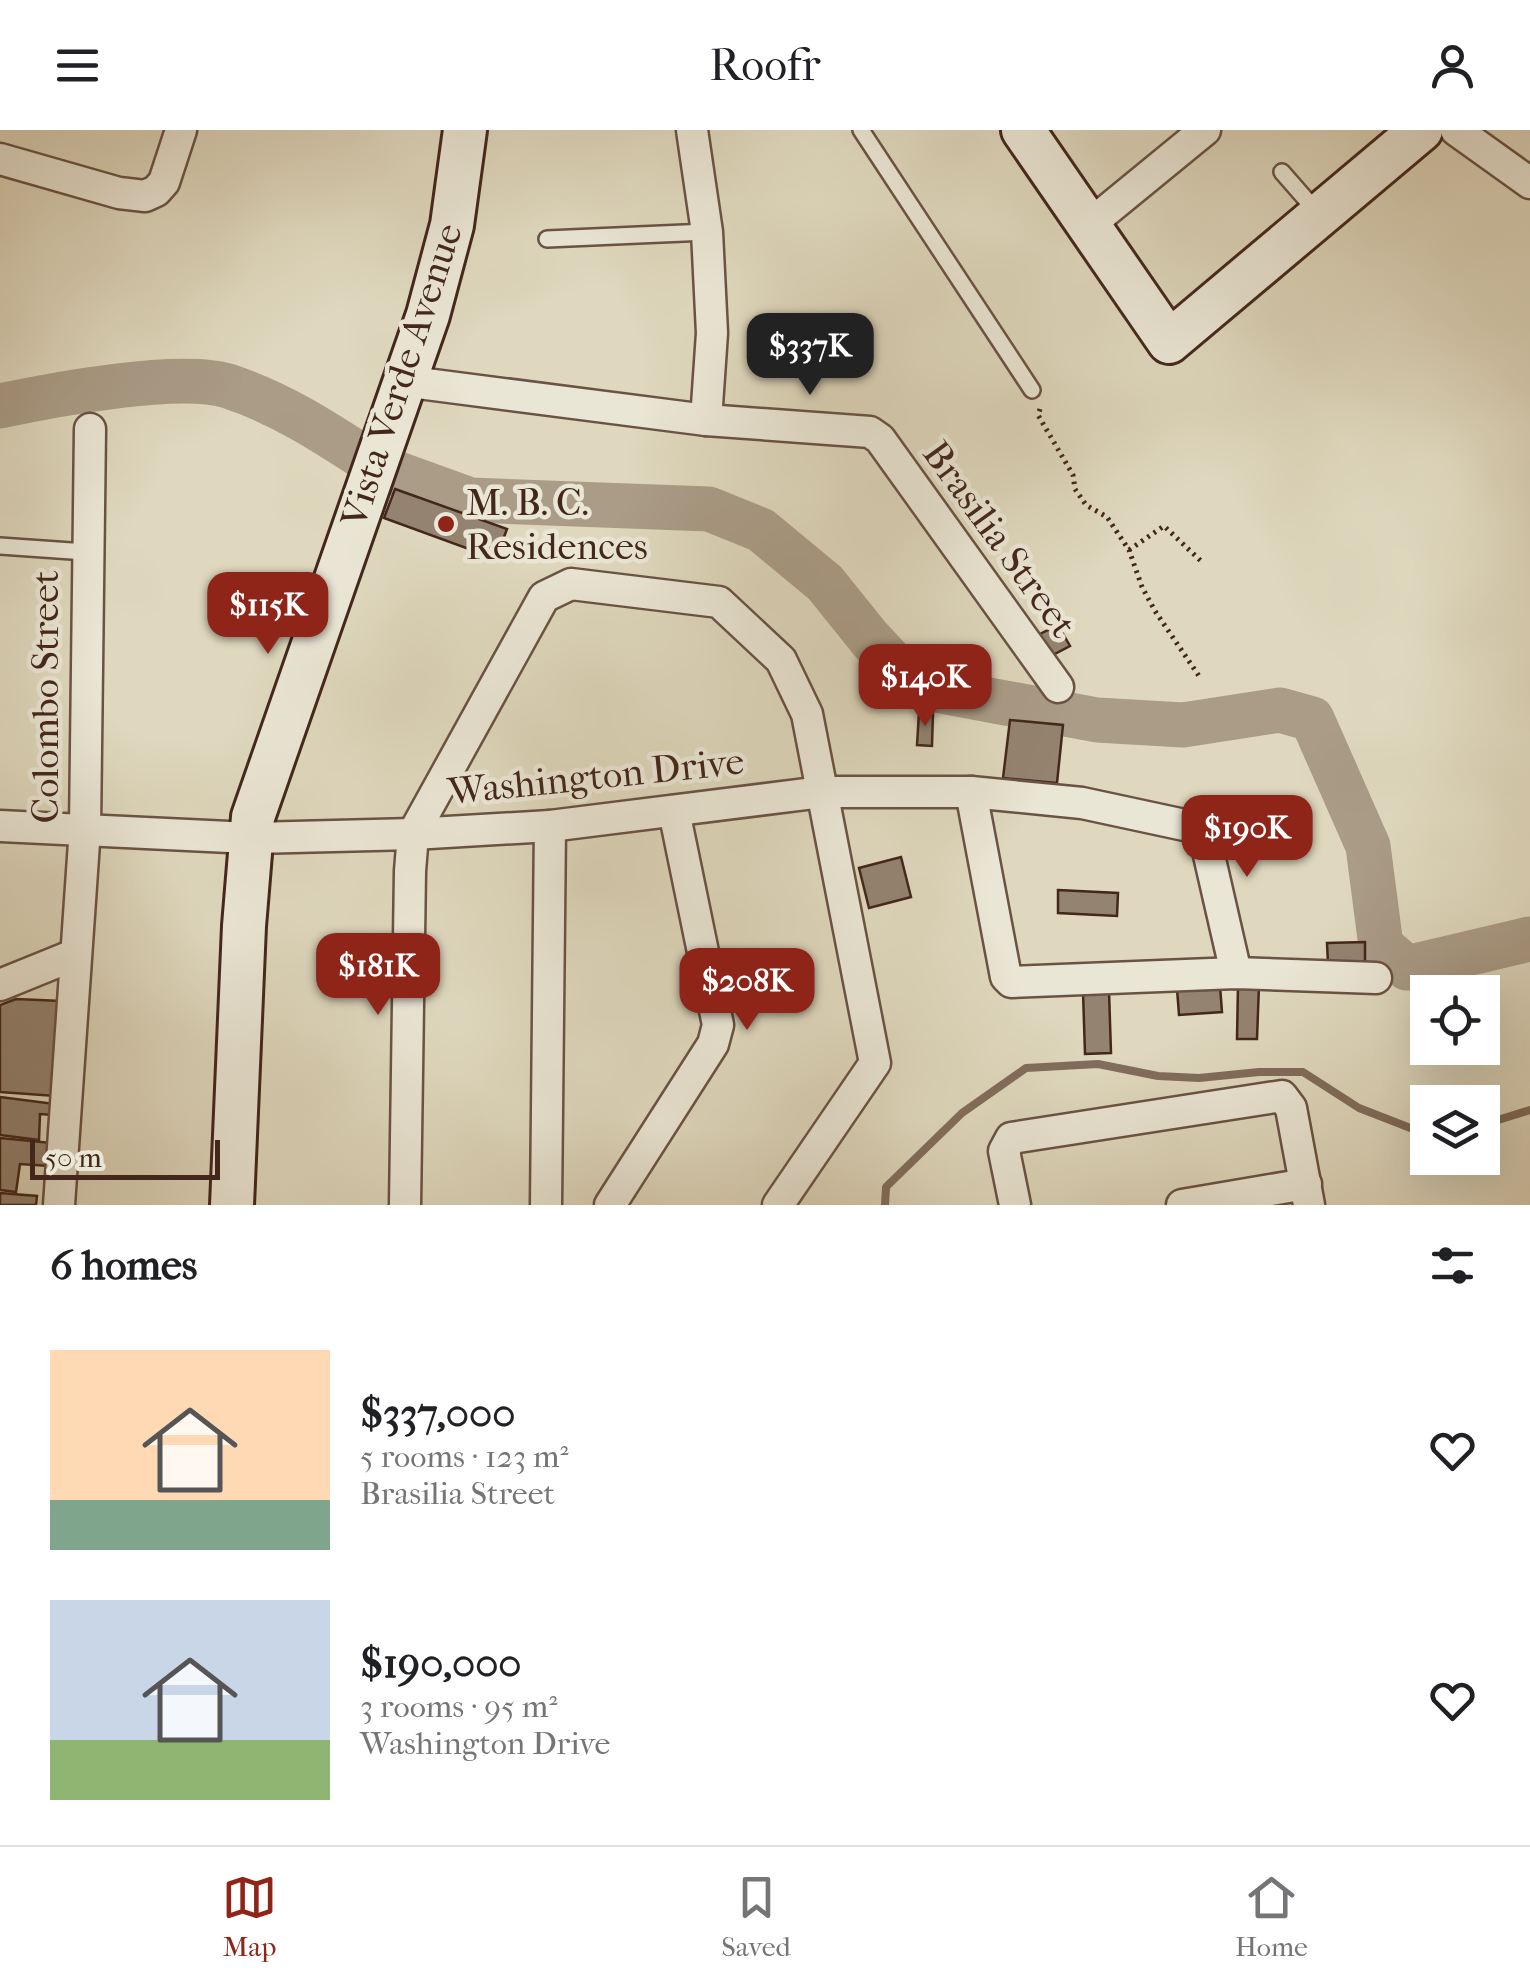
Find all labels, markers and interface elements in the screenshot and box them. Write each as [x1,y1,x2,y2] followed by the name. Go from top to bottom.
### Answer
[50,38,105,93] icon: menu
[1425,38,1480,93] icon: person
[709,39,821,92] text: Roofr
[331,218,472,534] street label: Vista Verde Avenue
[740,313,880,398] pin: $337K
[769,327,851,364] text: $337K
[913,432,1086,646] street label: Brasilia Street
[466,480,648,569] place label: M. B. C. Residences
[435,513,457,535] marker: M. B. C. Residences
[23,570,68,823] street label: Colombo Street
[198,572,338,657] pin: $115K
[229,586,307,623] text: $115K
[855,644,995,729] pin: $140K
[881,658,969,695] text: $140K
[445,739,746,815] street label: Washington Drive
[1177,795,1317,880] pin: $190K
[1204,809,1290,846] text: $190K
[308,933,448,1018] pin: $181K
[338,947,418,984] text: $181K
[677,948,817,1033] pin: $208K
[701,962,793,999] text: $208K
[1410,975,1500,1175] map controls
[1410,975,1500,1065] button: locate
[1410,1085,1500,1175] button: layers
[30,1135,220,1180] scale bar
[45,1141,102,1174] text: 50 m
[1425,1238,1480,1293] icon: filters
[50,1241,197,1290] text: 6 homes
[360,1389,515,1438] text: $337,000
[130,1390,250,1510] icon: home
[1425,1423,1480,1478] icon: heart
[360,1438,569,1475] text: 5 rooms · 123 m²
[360,1475,555,1512] text: Brasilia Street
[360,1639,522,1688] text: $190,000
[130,1640,250,1760] icon: home
[1425,1673,1480,1728] icon: heart
[360,1688,557,1725] text: 3 rooms · 95 m²
[360,1725,610,1762] text: Washington Drive
[222,1870,277,1963] tab: Map
[721,1870,791,1963] tab: Saved
[1235,1870,1308,1963] tab: Home

